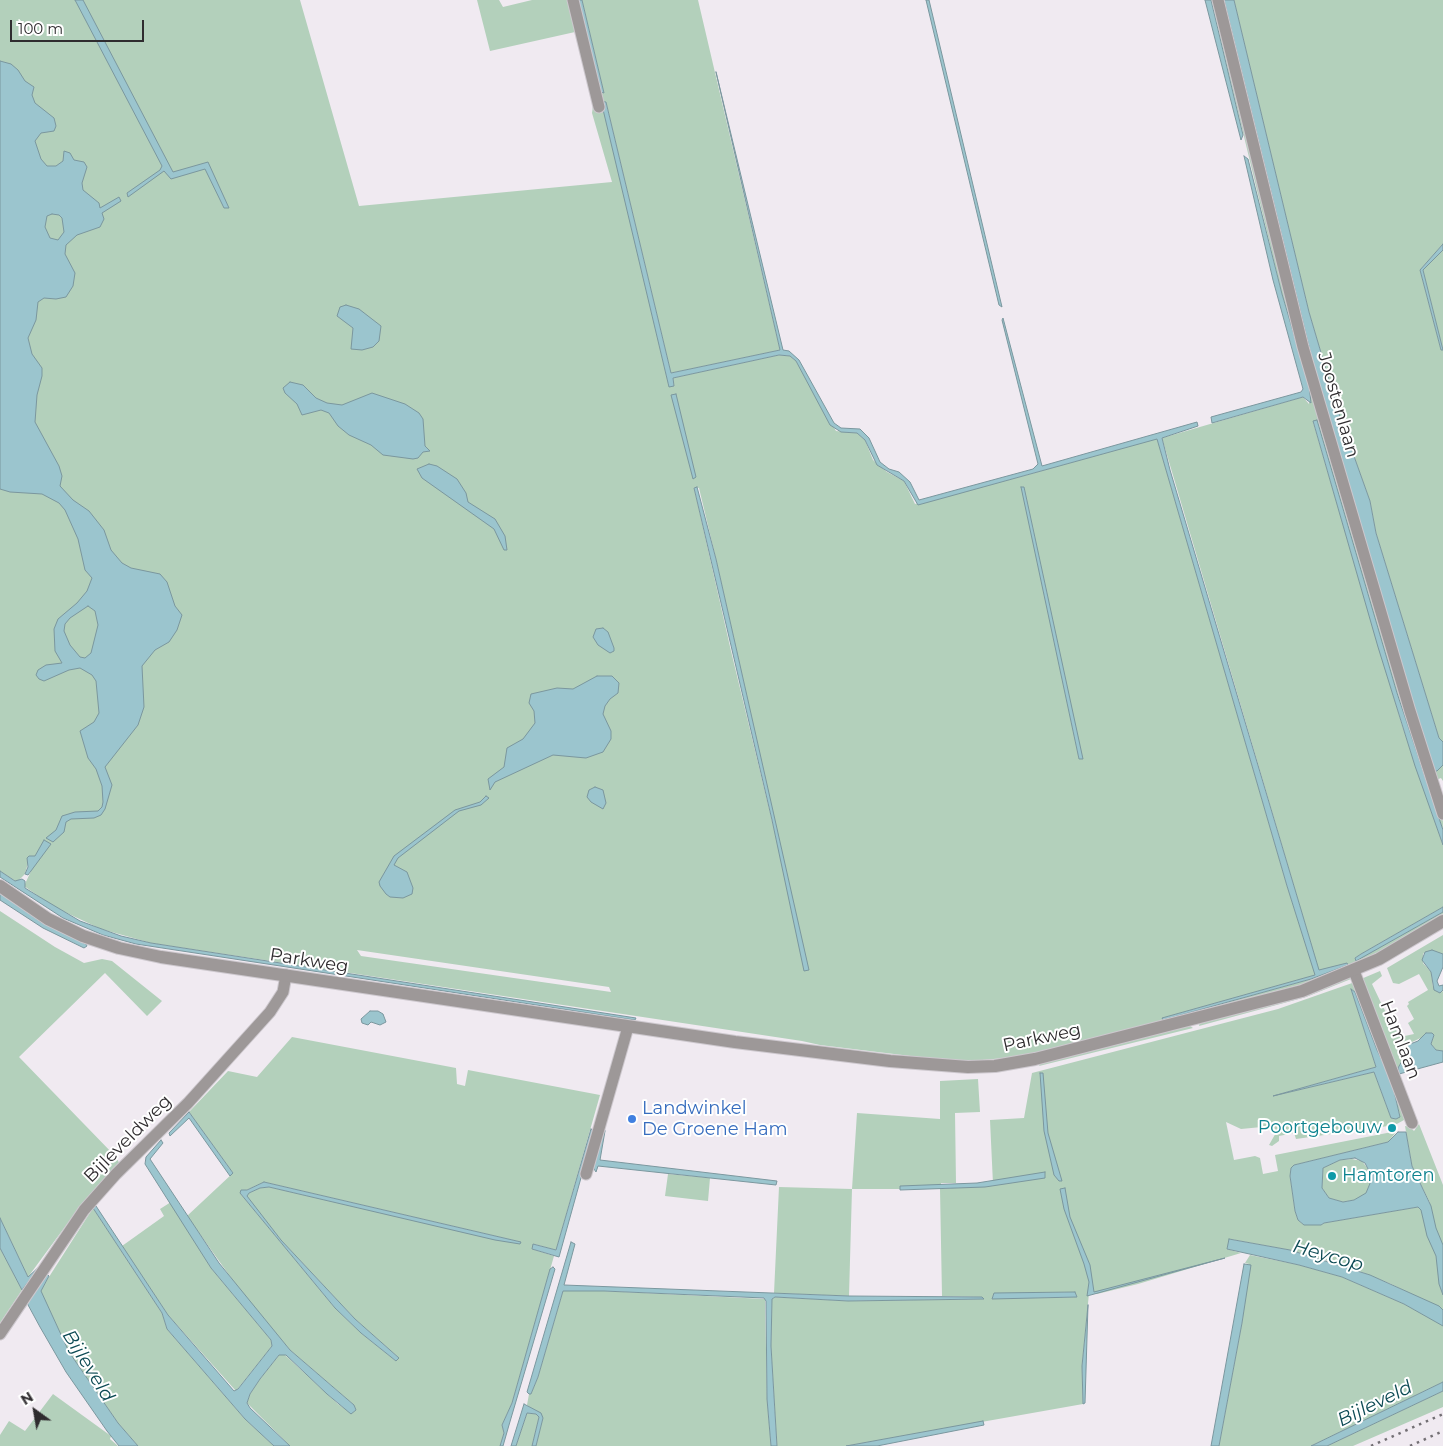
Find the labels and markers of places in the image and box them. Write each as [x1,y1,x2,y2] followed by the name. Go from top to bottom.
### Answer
[642,1098,788,1140] place label: Landwinkel De Groene Ham
[626,1113,638,1125] marker: Landwinkel De Groene Ham
[1258,1117,1382,1139] place label: Poortgebouw
[1386,1122,1398,1134] marker: Poortgebouw
[1342,1165,1435,1187] place label: Hamtoren
[1326,1170,1338,1182] marker: Hamtoren

